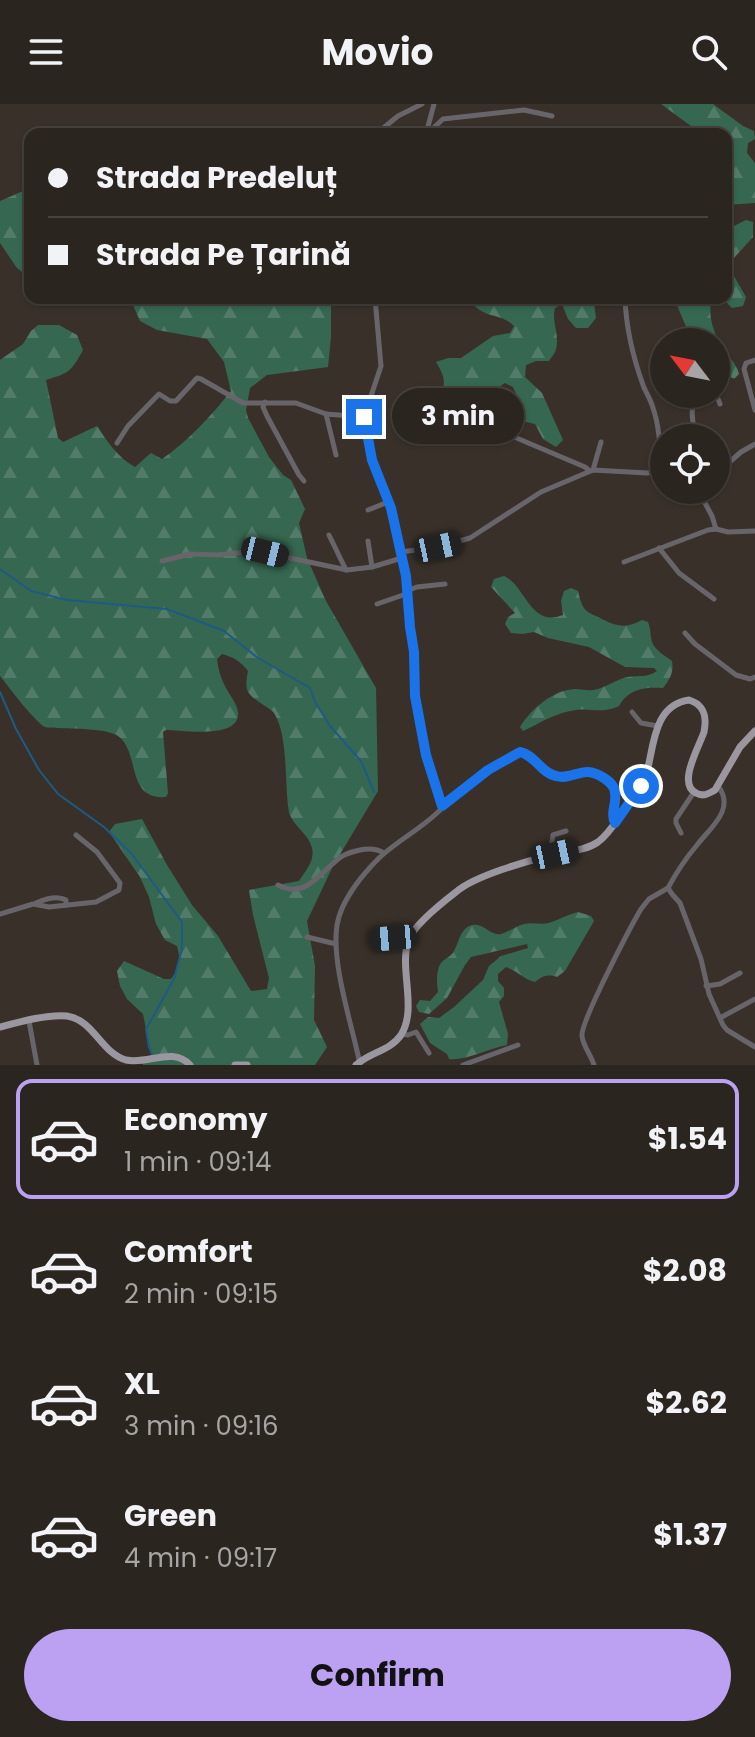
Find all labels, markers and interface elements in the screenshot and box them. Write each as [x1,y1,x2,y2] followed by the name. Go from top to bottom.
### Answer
[321,27,434,78] text: Movio
[24,30,68,74] icon: menu
[687,30,731,74] icon: search
[96,156,337,199] text: Strada Predeluț
[96,233,351,276] text: Strada Pe Țarină
[650,328,730,408] north arrow
[650,328,730,504] map controls
[392,389,524,445] callout: 3 min
[421,398,495,434] text: 3 min
[346,399,382,435] route end
[650,424,730,504] button: locate
[412,530,464,564] car
[239,535,291,569] car
[623,768,659,804] route start
[529,837,581,871] car
[368,924,418,952] car
[124,1098,268,1141] text: Economy
[28,1103,100,1175] icon: car
[648,1117,727,1160] text: $1.54
[124,1144,271,1180] text: 1 min · 09:14
[124,1230,253,1273] text: Comfort
[28,1235,100,1307] icon: car
[643,1249,727,1292] text: $2.08
[124,1276,278,1312] text: 2 min · 09:15
[124,1362,160,1405] text: XL
[28,1367,100,1439] icon: car
[645,1381,727,1424] text: $2.62
[124,1408,279,1444] text: 3 min · 09:16
[124,1494,217,1537] text: Green
[28,1499,100,1571] icon: car
[653,1513,727,1556] text: $1.37
[124,1540,277,1576] text: 4 min · 09:17
[24,1629,731,1721] button: Confirm

